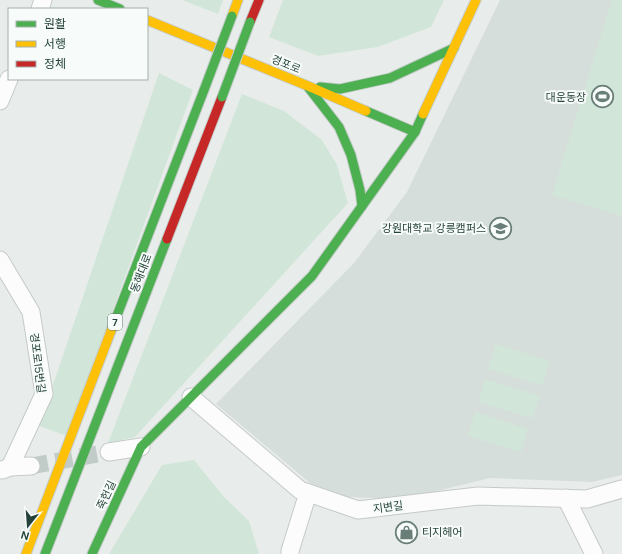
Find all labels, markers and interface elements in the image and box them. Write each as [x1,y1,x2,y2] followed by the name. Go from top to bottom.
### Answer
[8,8,148,80] legend
[44,16,66,32] text: 원활
[44,36,66,52] text: 서행
[269,52,303,76] street label: 경포로
[44,56,66,72] text: 정체
[589,84,615,110] sports icon: 대운동장
[546,90,586,104] place label: 대운동장
[488,215,514,241] school or university icon: 강원대학교 강릉캠퍼스
[382,221,486,235] place label: 강원대학교 강릉캠퍼스
[127,252,155,294] street label: 동해대로
[108,314,122,330] road number: 7
[27,332,49,394] street label: 경포로15번길
[93,478,119,512] street label: 죽헌길
[372,498,404,516] street label: 지변길
[8,506,48,546] north arrow
[394,519,420,545] shop icon: 티지헤어
[422,525,462,539] place label: 티지헤어
[19,528,31,543] text: N

